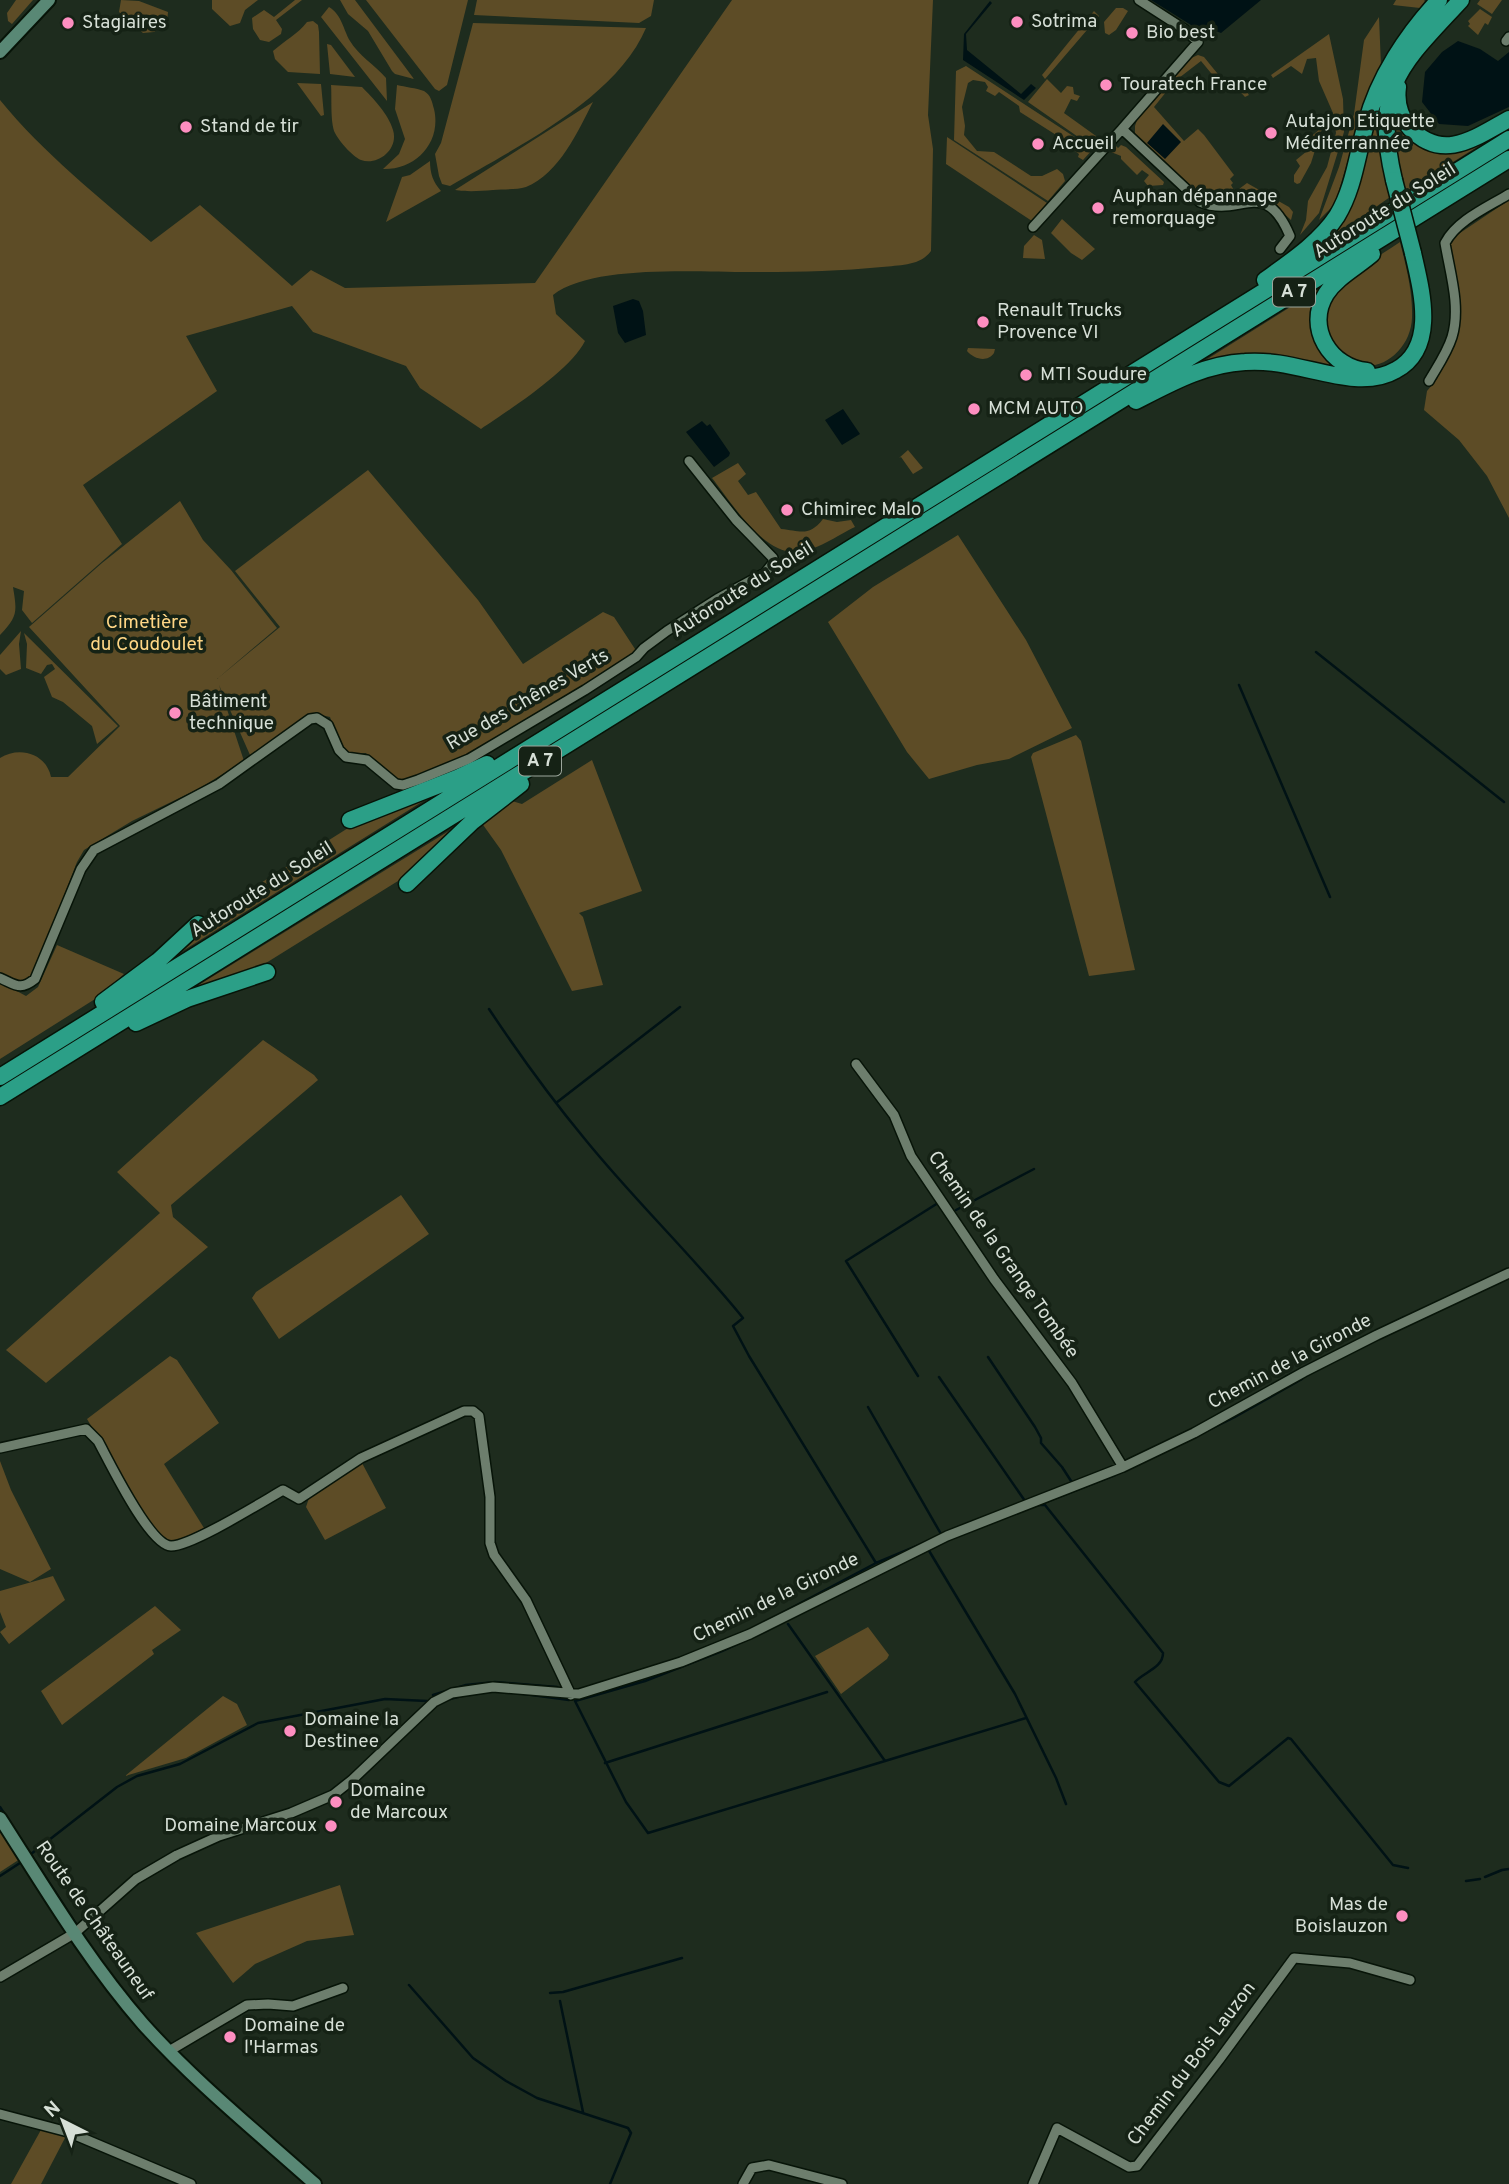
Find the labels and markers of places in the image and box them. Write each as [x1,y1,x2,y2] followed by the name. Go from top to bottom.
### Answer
[1031,10,1097,34] place label: Sotrima
[82,11,167,35] place label: Stagiaires
[1009,14,1025,30] marker: Sotrima
[60,15,76,31] marker: Stagiaires
[1146,21,1215,45] place label: Bio best
[1124,25,1140,41] marker: Bio best
[1120,73,1267,97] place label: Touratech France
[1098,77,1114,93] marker: Touratech France
[1285,110,1435,156] place label: Autajon Etiquette Méditerrannée
[200,115,300,139] place label: Stand de tir
[178,119,194,135] marker: Stand de tir
[1263,125,1279,141] marker: Autajon Etiquette Méditerrannée
[1052,132,1114,156] place label: Accueil
[1030,136,1046,152] marker: Accueil
[1112,185,1278,231] place label: Auphan dépannage remorquage
[1090,200,1106,216] marker: Auphan dépannage remorquage
[997,299,1122,345] place label: Renault Trucks Provence VI
[975,314,991,330] marker: Renault Trucks Provence VI
[1040,363,1147,387] place label: MTI Soudure
[1018,367,1034,383] marker: MTI Soudure
[988,397,1084,421] place label: MCM AUTO
[966,401,982,417] marker: MCM AUTO
[801,498,921,522] place label: Chimirec Malo
[779,502,795,518] marker: Chimirec Malo
[189,690,274,736] place label: Bâtiment technique
[167,705,183,721] marker: Bâtiment technique
[304,1708,399,1754] place label: Domaine la Destinee
[282,1723,298,1739] marker: Domaine la Destinee
[350,1779,448,1825] place label: Domaine de Marcoux
[328,1794,344,1810] marker: Domaine de Marcoux
[164,1814,317,1838] place label: Domaine Marcoux
[323,1818,339,1834] marker: Domaine Marcoux
[1295,1893,1388,1939] place label: Mas de Boislauzon
[1394,1908,1410,1924] marker: Mas de Boislauzon
[244,2014,345,2060] place label: Domaine de l'Harmas
[222,2029,238,2045] marker: Domaine de l'Harmas

